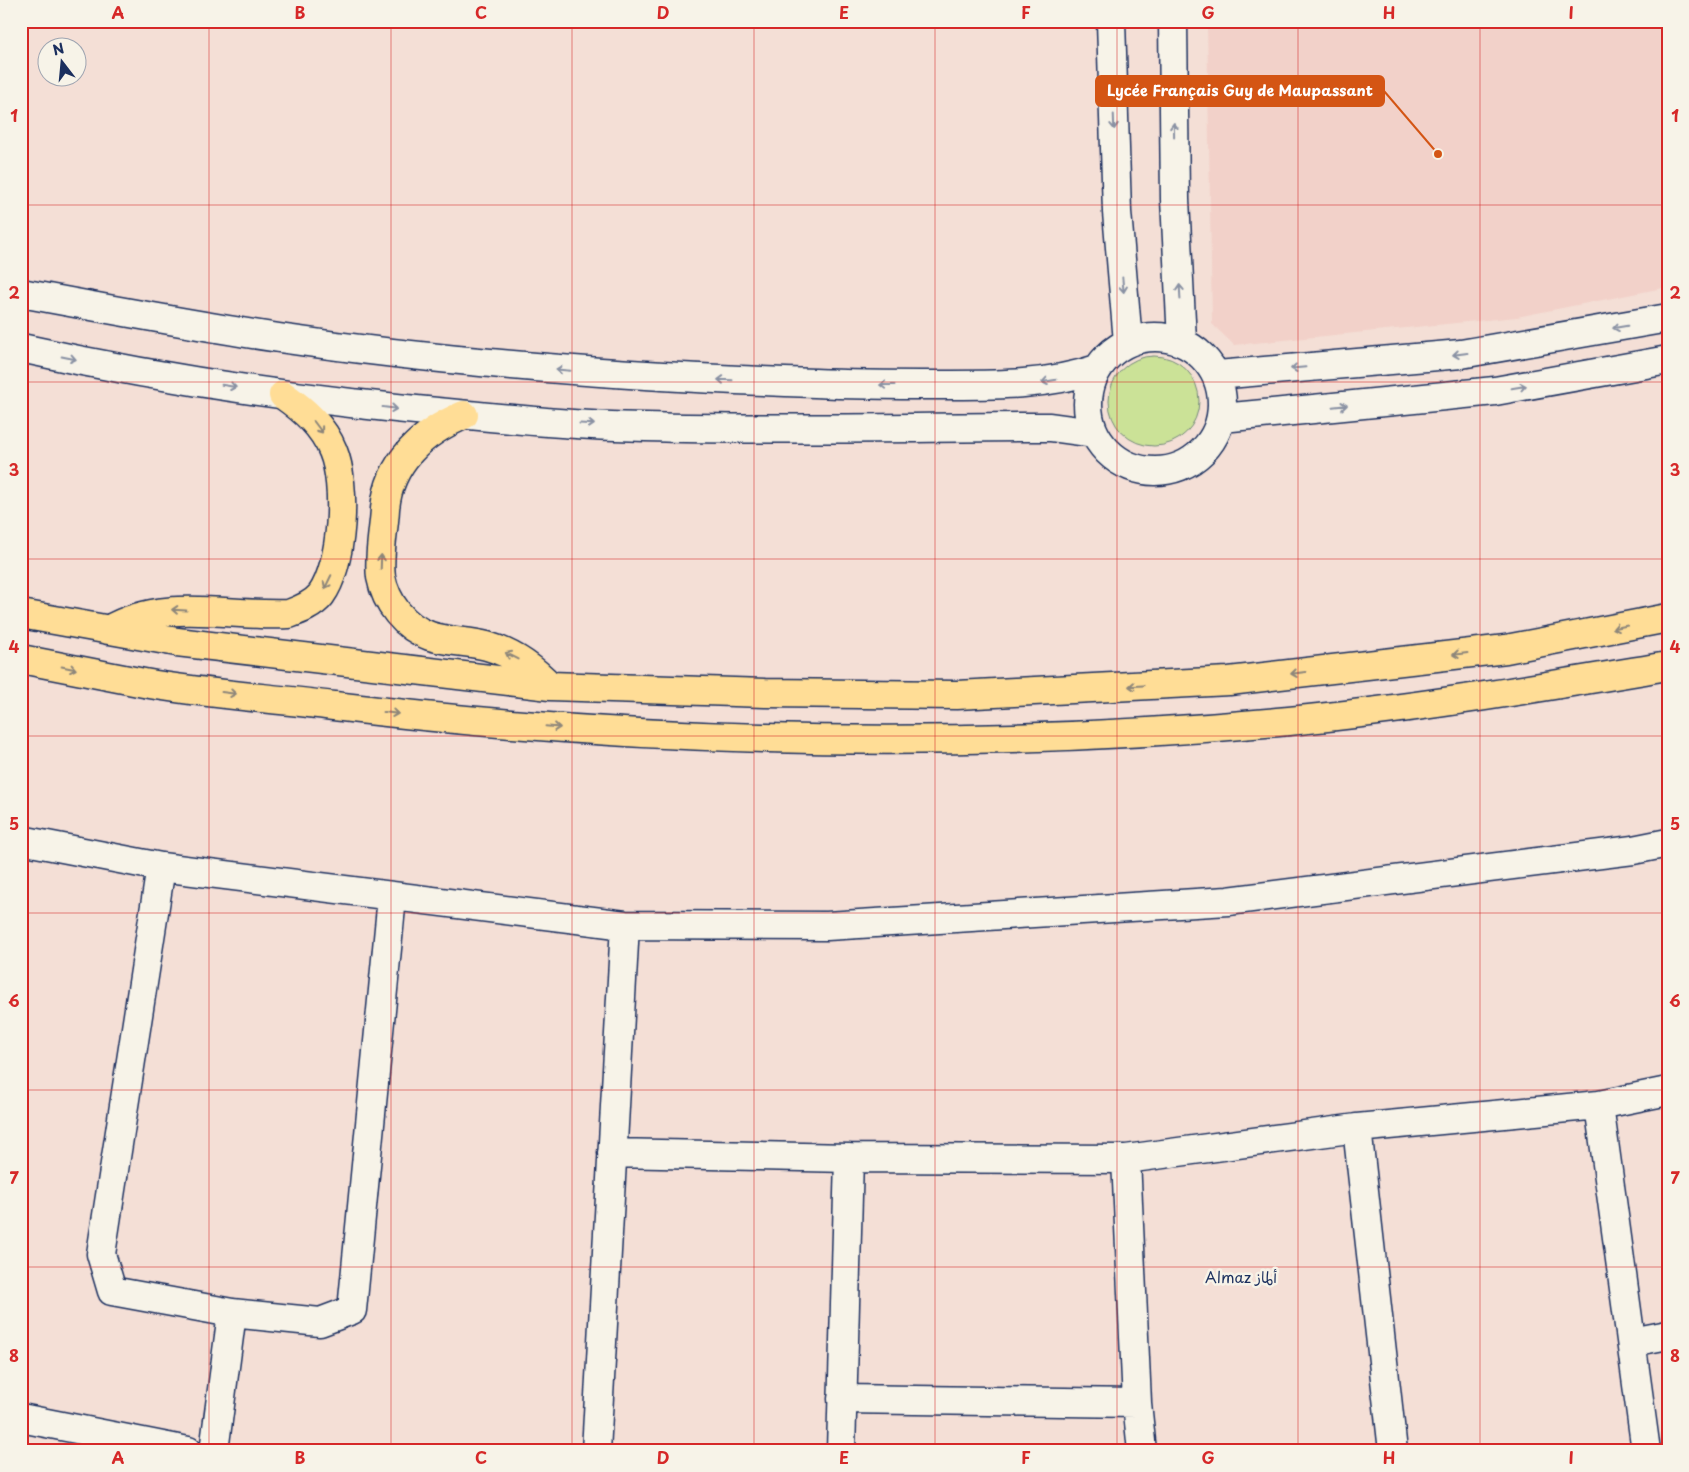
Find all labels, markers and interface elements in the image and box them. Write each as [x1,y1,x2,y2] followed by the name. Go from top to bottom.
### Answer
[112,0,125,24] text: A
[295,0,306,24] text: B
[475,0,487,24] text: C
[657,0,669,24] text: D
[839,0,849,24] text: E
[1021,0,1031,24] text: F
[1201,0,1215,24] text: G
[1383,0,1395,24] text: H
[1568,0,1574,24] text: I
[50,37,67,61] text: N
[38,38,88,88] north arrow
[1096,76,1384,106] callout: Lycée Français Guy de Maupassant
[1107,78,1373,101] text: Lycée Français Guy de Maupassant
[10,103,18,127] text: 1
[1671,103,1679,127] text: 1
[1109,114,1119,130] one-way arrow
[1169,122,1179,138] one-way arrow
[1118,276,1128,292] one-way arrow
[8,280,20,304] text: 2
[1669,280,1681,304] text: 2
[1175,285,1184,301] one-way arrow
[1612,322,1628,332] one-way arrow
[1452,349,1468,359] one-way arrow
[61,354,77,364] one-way arrow
[1290,363,1306,373] one-way arrow
[555,365,571,374] one-way arrow
[717,376,733,385] one-way arrow
[1042,377,1058,387] one-way arrow
[879,380,896,390] one-way arrow
[1510,381,1526,391] one-way arrow
[221,382,237,392] one-way arrow
[1331,402,1347,411] one-way arrow
[382,403,398,413] one-way arrow
[579,419,595,428] one-way arrow
[313,420,324,433] one-way arrow
[9,457,19,481] text: 3
[1670,457,1680,481] text: 3
[377,554,386,570] one-way arrow
[322,574,332,589] one-way arrow
[171,606,187,615] one-way arrow
[1612,623,1628,633] one-way arrow
[9,634,20,658] text: 4
[1670,634,1681,658] text: 4
[1452,649,1468,659] one-way arrow
[505,651,520,660] one-way arrow
[61,664,77,673] one-way arrow
[1291,668,1307,678] one-way arrow
[1129,681,1145,691] one-way arrow
[221,688,237,698] one-way arrow
[383,708,399,718] one-way arrow
[544,722,560,732] one-way arrow
[9,811,19,835] text: 5
[1670,811,1680,835] text: 5
[8,988,20,1012] text: 6
[1669,988,1681,1012] text: 6
[9,1165,19,1189] text: 7
[1670,1165,1680,1189] text: 7
[1205,1265,1277,1288] district label: Almaz ألماز
[9,1343,19,1367] text: 8
[1670,1343,1680,1367] text: 8
[112,1445,125,1469] text: A
[295,1445,306,1469] text: B
[475,1445,487,1469] text: C
[657,1445,669,1469] text: D
[839,1445,849,1469] text: E
[1021,1445,1031,1469] text: F
[1201,1445,1215,1469] text: G
[1383,1445,1395,1469] text: H
[1568,1445,1574,1469] text: I

